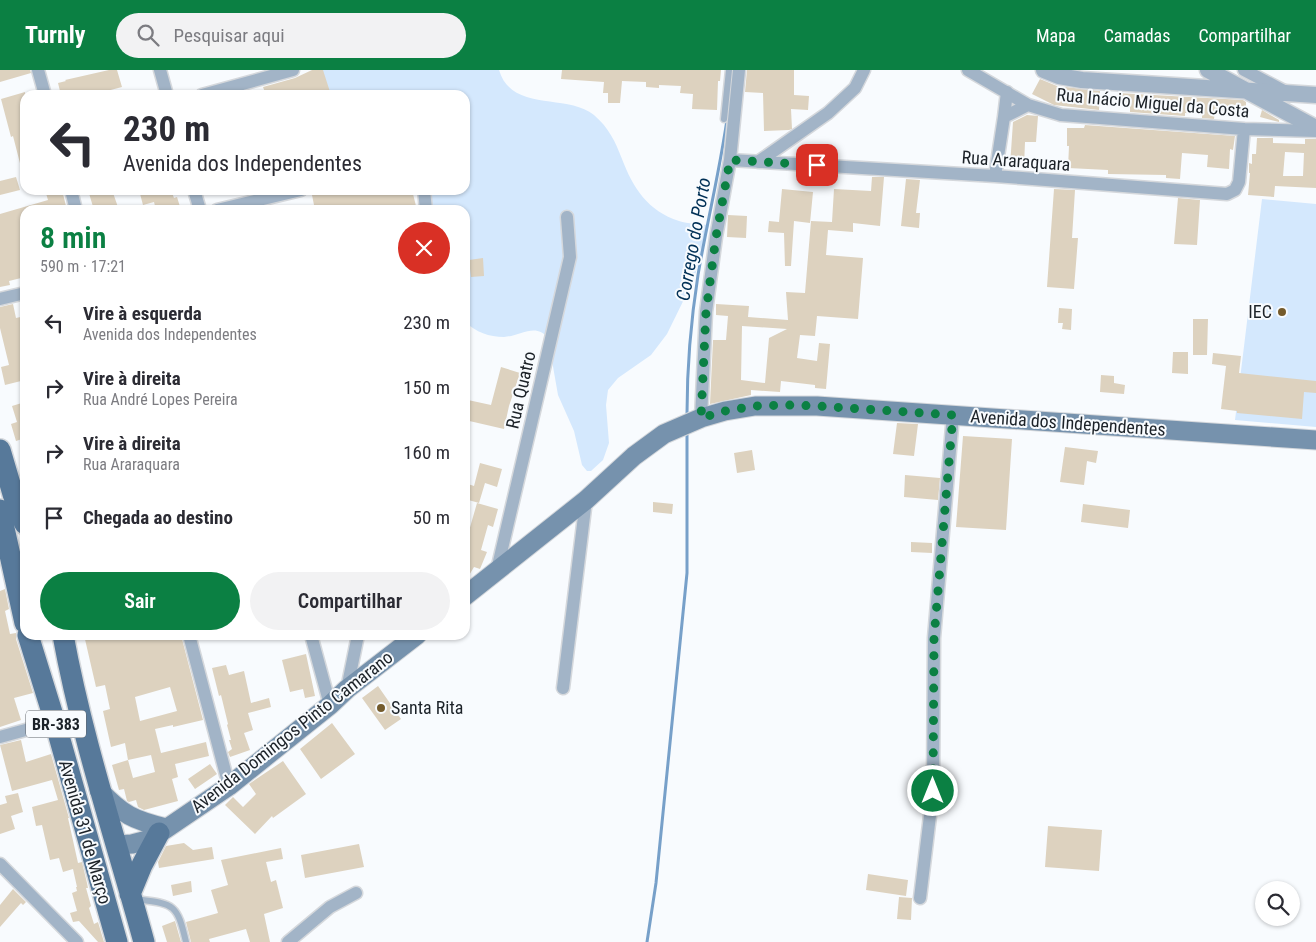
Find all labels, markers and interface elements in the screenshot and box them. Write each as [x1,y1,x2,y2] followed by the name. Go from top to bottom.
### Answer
[116,13,466,58] search box
[25,21,86,49] text: Turnly
[134,21,162,49] icon: search
[174,24,285,47] text: Pesquisar aqui
[1036,25,1076,46] text: Mapa
[1104,25,1170,46] text: Camadas
[1198,25,1291,46] text: Compartilhar
[1056,84,1250,121] street label: Rua Inácio Miguel da Costa
[123,109,210,150] text: 230 m
[40,110,105,175] icon: left
[796,144,838,186] pin
[961,146,1071,175] street label: Rua Araraquara
[123,151,362,176] text: Avenida dos Independentes
[803,151,831,179] icon: arrive
[671,176,716,302] water label: Corrego do Porto
[40,220,106,255] text: 8 min
[398,222,450,274] button: close
[40,257,126,276] text: 590 m · 17:21
[1248,301,1272,322] place label: IEC
[83,302,202,325] text: Vire à esquerda
[1276,306,1288,318] marker: IEC
[40,309,68,337] icon: left
[403,311,450,334] text: 230 m
[83,325,257,344] text: Avenida dos Independentes
[501,349,540,431] street label: Rua Quatro
[83,367,181,390] text: Vire à direita
[40,374,68,402] icon: right
[403,376,450,399] text: 150 m
[83,390,238,409] text: Rua André Lopes Pereira
[970,405,1166,440] street label: Avenida dos Independentes
[83,432,181,455] text: Vire à direita
[40,439,68,467] icon: right
[403,441,450,464] text: 160 m
[83,455,180,474] text: Rua Araraquara
[40,504,68,532] icon: arrive
[83,506,233,529] text: Chegada ao destino
[413,506,450,529] text: 50 m
[40,572,240,630] button: Sair
[250,572,450,630] button: Compartilhar
[187,646,397,817] street label: Avenida Domingos Pinto Camarano
[391,697,463,718] place label: Santa Rita
[375,702,387,714] marker: Santa Rita
[26,711,86,738] road number: BR-383
[55,757,116,906] street label: Avenida 31 de Março
[906,764,958,816] position arrow
[1255,881,1300,926] map controls
[1255,881,1300,926] button: search

